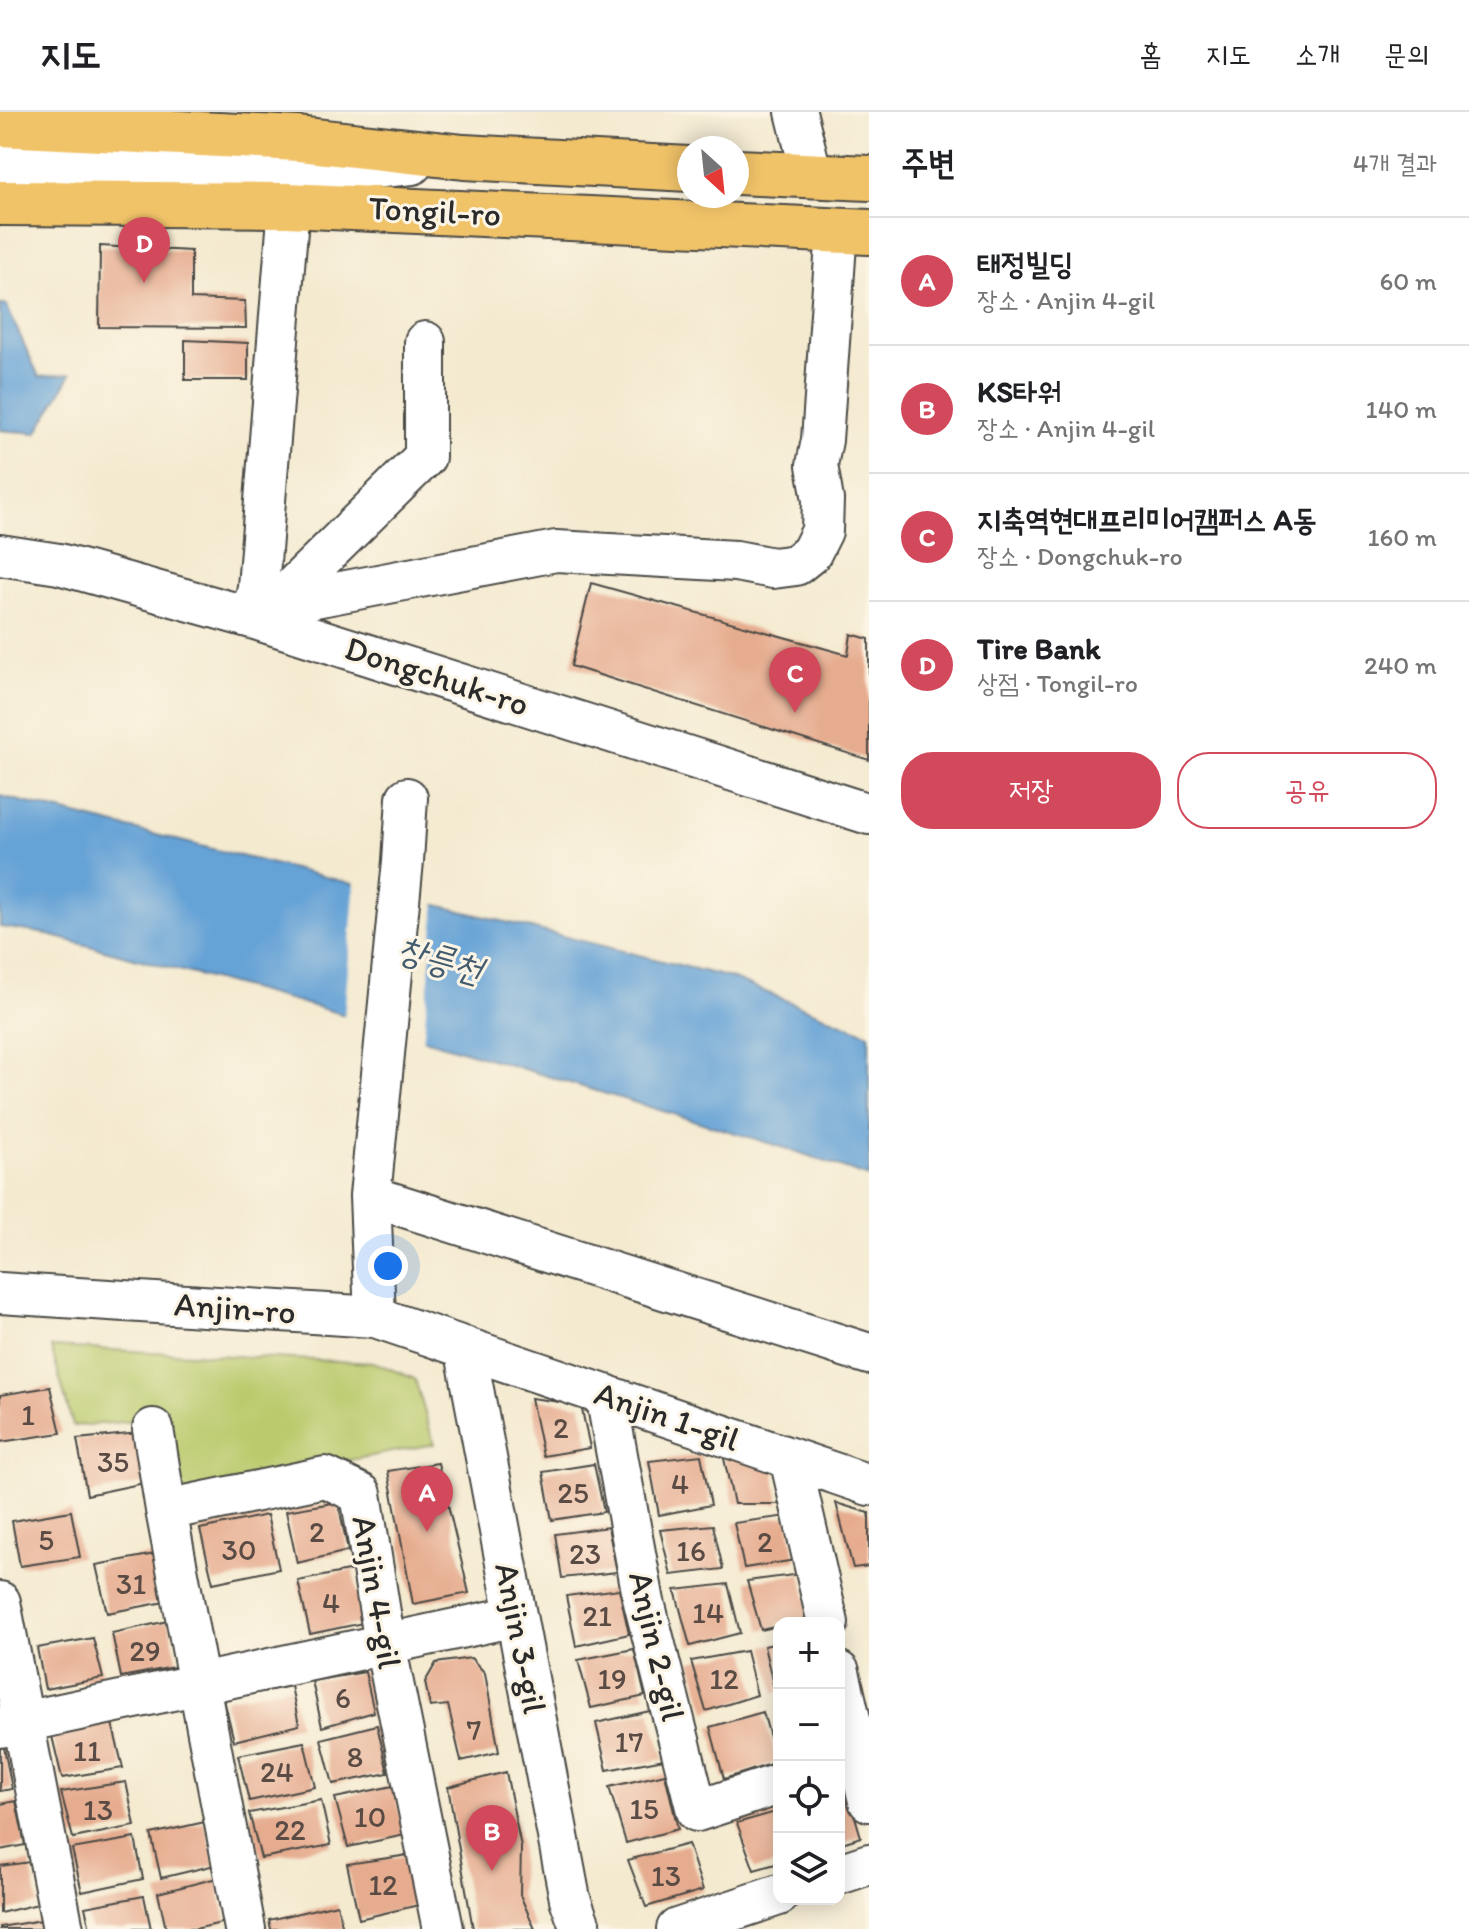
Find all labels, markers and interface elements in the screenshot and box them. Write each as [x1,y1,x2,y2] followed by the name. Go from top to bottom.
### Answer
[40,31,101,77] text: 지도
[1139,37,1162,71] text: 홈
[1206,37,1251,71] text: 지도
[1295,37,1340,71] text: 소개
[1384,37,1429,71] text: 문의
[677,136,749,208] north arrow
[901,142,956,183] text: 주변
[1353,147,1437,179] text: 4개 결과
[368,187,502,235] street label: Tongil-ro
[118,217,170,283] pin: D
[977,245,1074,282] text: 태정빌딩
[919,265,935,297] text: A
[1380,265,1437,297] text: 60 m
[977,284,1155,316] text: 장소 · Anjin 4-gil
[977,373,1061,410] text: KS타워
[919,393,935,425] text: B
[1366,393,1437,425] text: 140 m
[977,412,1155,444] text: 장소 · Anjin 4-gil
[977,501,1317,538] text: 지축역현대프리미어캠퍼스 A동
[919,521,935,553] text: C
[1367,521,1437,553] text: 160 m
[977,540,1183,572] text: 장소 · Dongchuk-ro
[340,627,534,725] street label: Dongchuk-ro
[977,630,1100,667] text: Tire Bank
[769,647,821,713] pin: C
[918,649,936,681] text: D
[1364,649,1437,681] text: 240 m
[977,667,1138,699] text: 상점 · Tongil-ro
[901,752,1161,829] button: 저장
[1177,752,1437,829] button: 공유
[392,926,491,992] water label: 창릉천
[368,1246,408,1286] your location
[173,1283,297,1333] street label: Anjin-ro
[589,1372,745,1460] street label: Anjin 1-gil
[21,1396,35,1433] house number: 1
[553,1409,569,1446] house number: 2
[97,1443,129,1480] house number: 35
[671,1465,689,1502] house number: 4
[401,1466,453,1532] pin: A
[557,1474,589,1511] house number: 25
[343,1512,411,1672] street label: Anjin 4-gil
[309,1513,325,1550] house number: 2
[38,1521,54,1558] house number: 5
[757,1523,773,1560] house number: 2
[222,1531,256,1568] house number: 30
[676,1532,706,1569] house number: 16
[569,1535,601,1572] house number: 23
[486,1559,556,1717] street label: Anjin 3-gil
[116,1565,146,1602] house number: 31
[620,1567,694,1725] street label: Anjin 2-gil
[322,1584,340,1621] house number: 4
[692,1594,724,1631] house number: 14
[582,1597,612,1634] house number: 21
[773,1617,845,1905] map controls
[773,1617,845,1689] button: +
[129,1632,161,1669] house number: 29
[597,1660,627,1697] house number: 19
[709,1660,739,1697] house number: 12
[335,1679,351,1716] house number: 6
[773,1689,845,1761] button: −
[467,1711,482,1748] house number: 7
[615,1723,644,1760] house number: 17
[73,1732,101,1769] house number: 11
[347,1738,363,1775] house number: 8
[260,1753,294,1790] house number: 24
[773,1761,845,1833] button: locate
[629,1790,659,1827] house number: 15
[83,1791,113,1828] house number: 13
[354,1798,386,1835] house number: 10
[466,1805,518,1871] pin: B
[274,1811,306,1848] house number: 22
[773,1833,845,1905] button: layers
[651,1857,681,1894] house number: 13
[368,1866,398,1903] house number: 12

